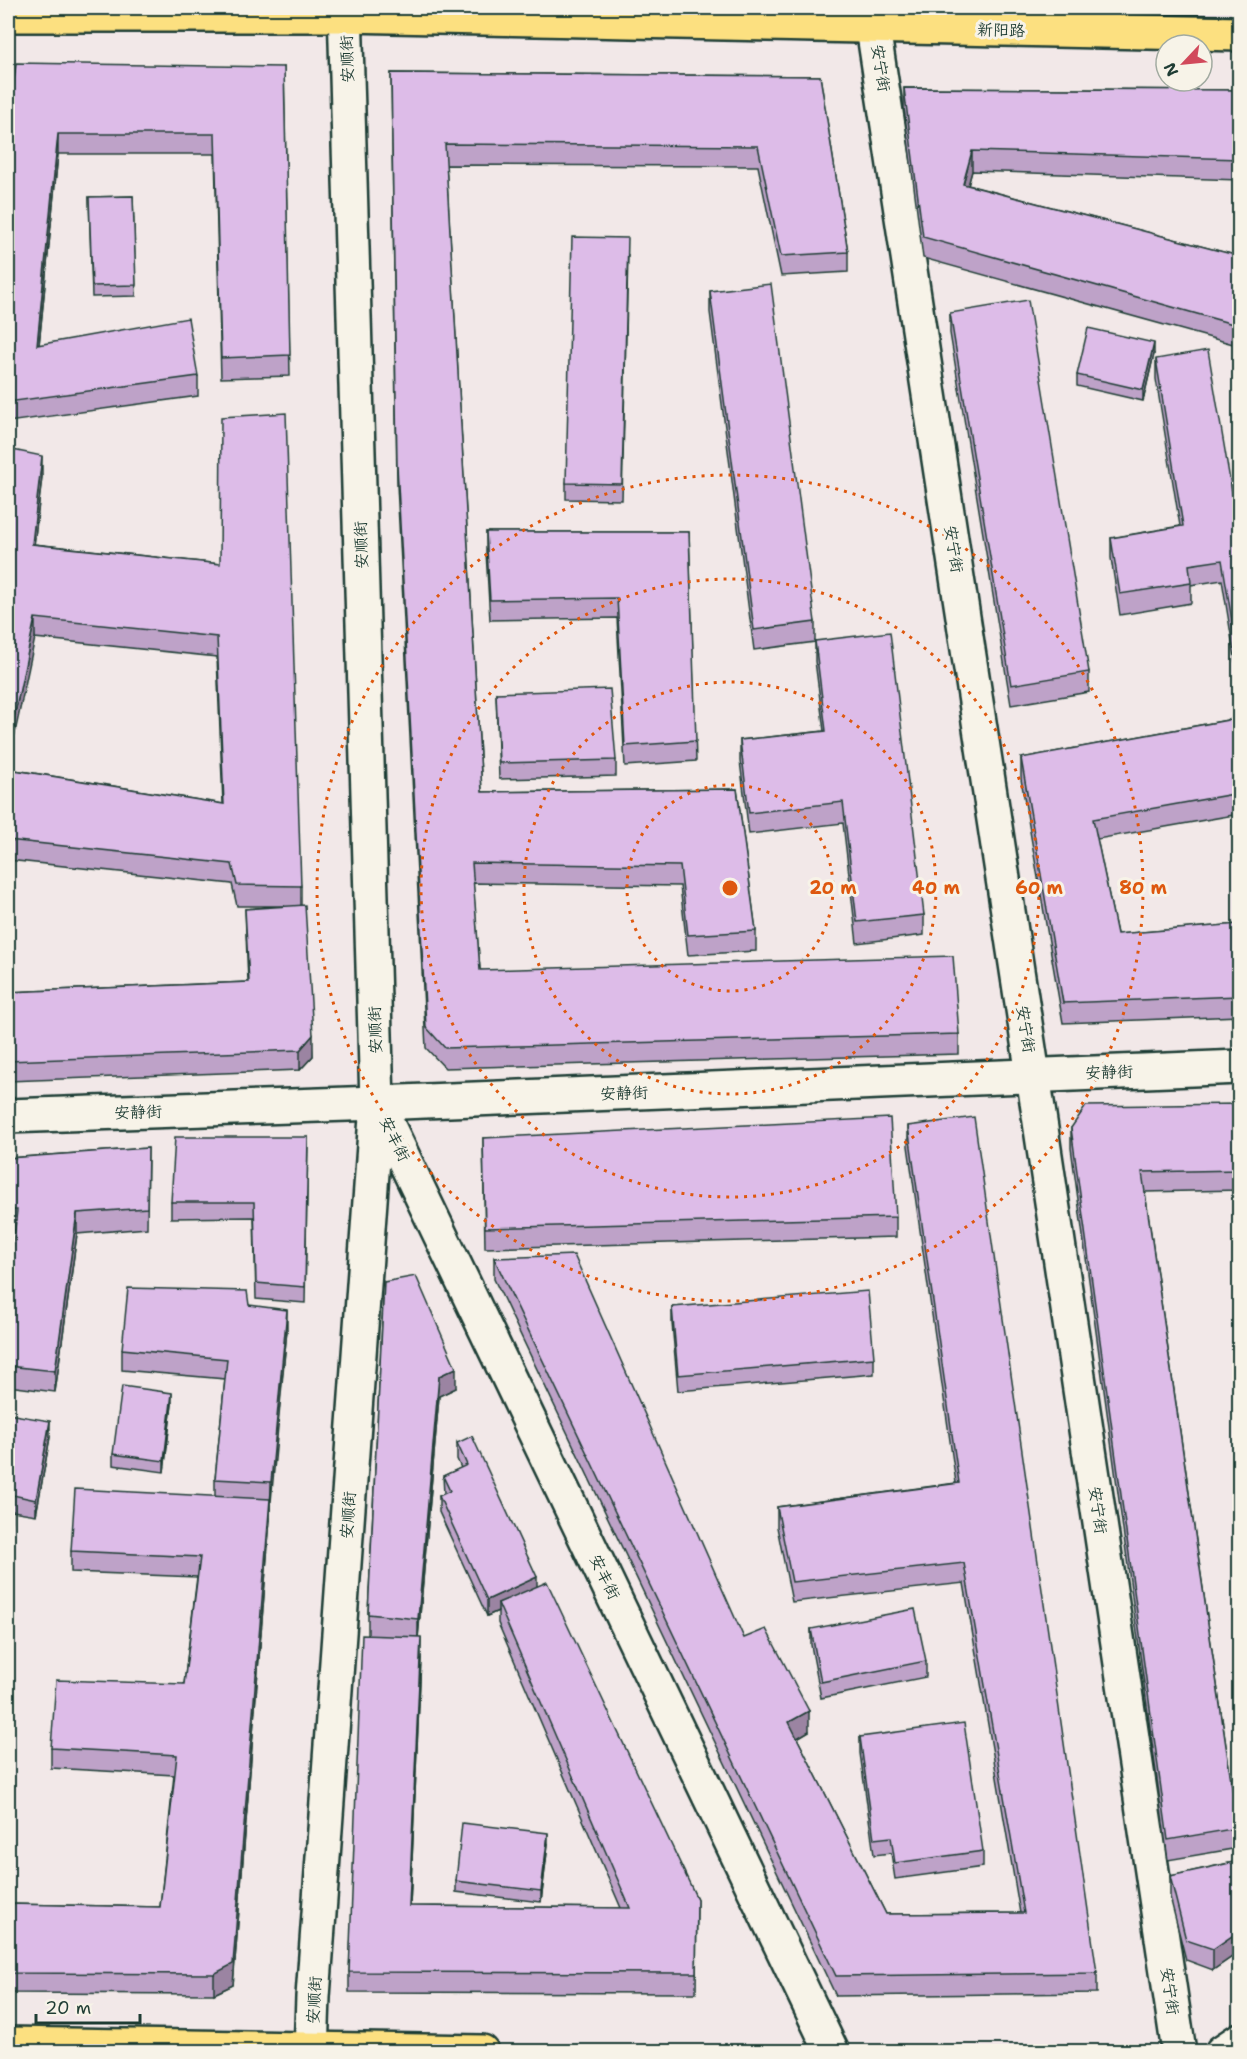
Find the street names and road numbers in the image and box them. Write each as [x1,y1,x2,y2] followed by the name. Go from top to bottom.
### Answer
[977,19,1025,41] street label: 新阳路
[336,35,358,83] street label: 安顺街
[867,43,895,93] street label: 安宁街
[350,521,372,569] street label: 安顺街
[940,524,968,574] street label: 安宁街
[1012,1004,1040,1054] street label: 安宁街
[364,1006,386,1054] street label: 安顺街
[1085,1061,1133,1083] street label: 安静街
[600,1082,648,1104] street label: 安静街
[114,1101,162,1123] street label: 安静街
[375,1113,415,1165] street label: 安丰街
[1084,1485,1112,1535] street label: 安宁街
[336,1490,360,1540] street label: 安顺街
[585,1551,625,1603] street label: 安丰街
[1156,1966,1184,2016] street label: 安宁街
[302,1975,326,2025] street label: 安顺街

